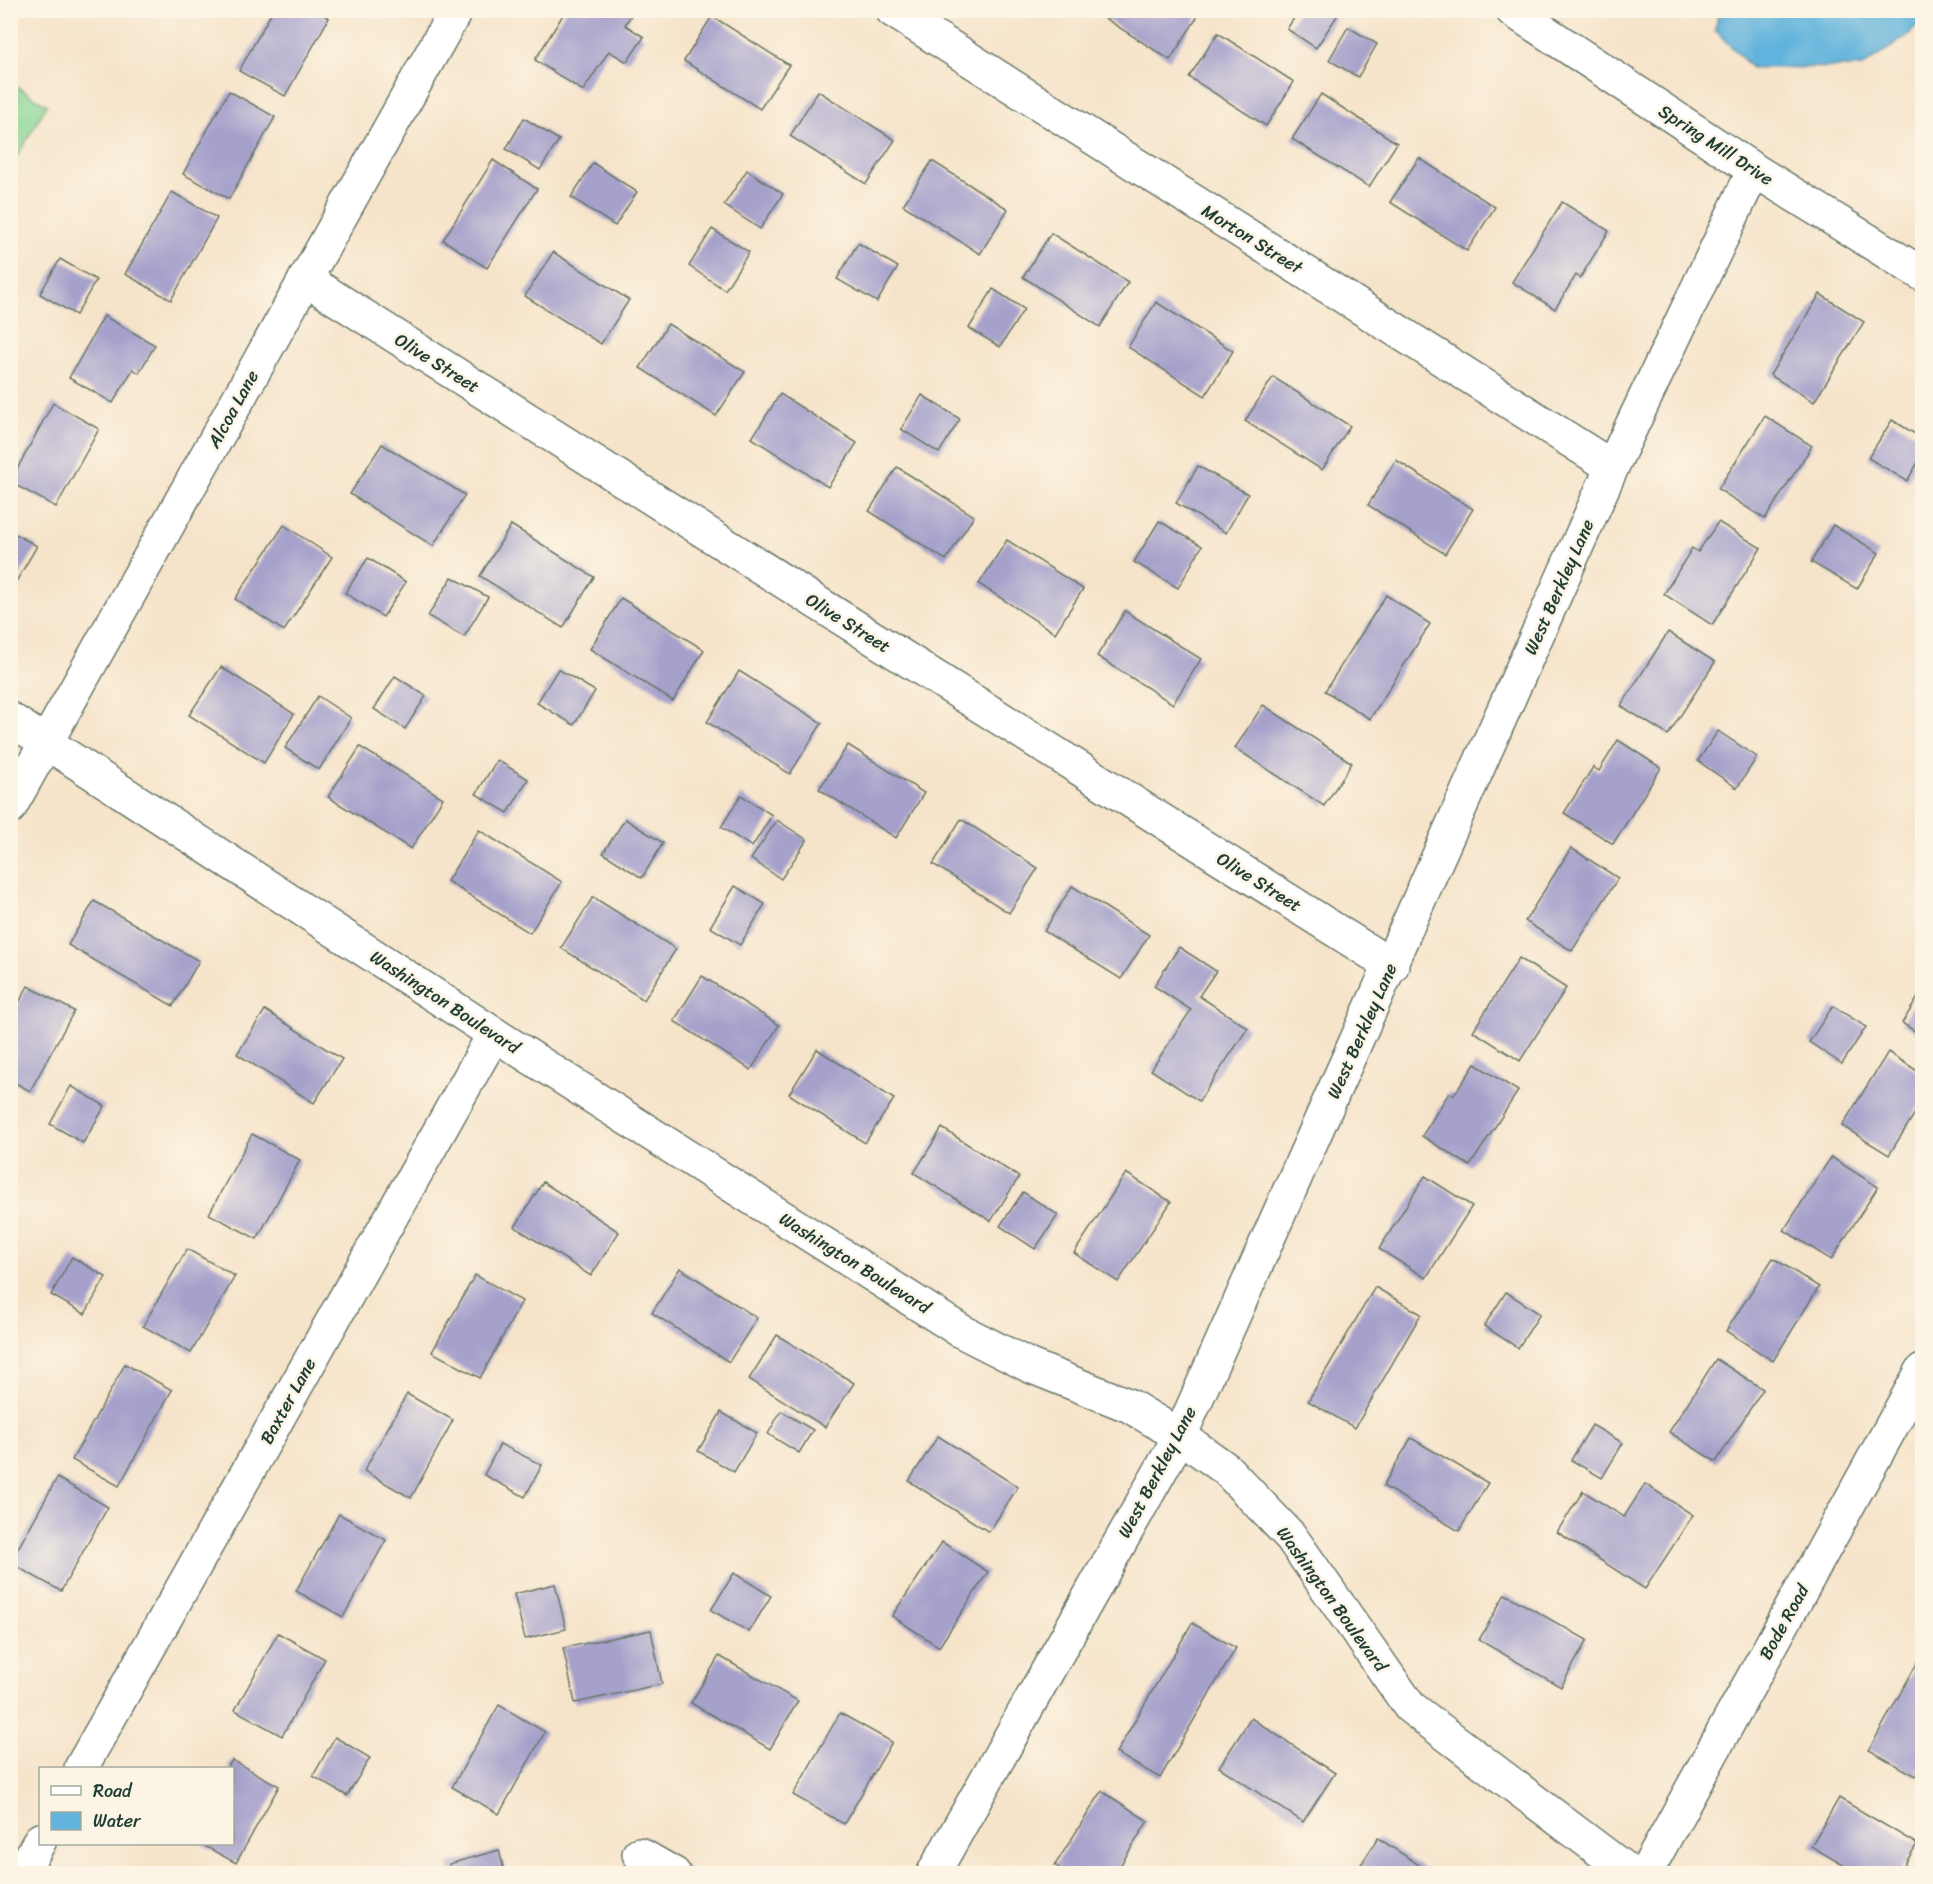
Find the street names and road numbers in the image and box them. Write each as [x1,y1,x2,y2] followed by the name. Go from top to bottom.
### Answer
[1652,96,1780,194] street label: Spring Mill Drive
[1195,195,1310,283] street label: Morton Street
[388,324,486,402] street label: Olive Street
[198,364,268,455] street label: Alcoa Lane
[1515,514,1603,660] street label: West Berkley Lane
[799,584,897,662] street label: Olive Street
[1210,843,1308,921] street label: Olive Street
[363,941,528,1064] street label: Washington Boulevard
[1318,958,1406,1104] street label: West Berkley Lane
[773,1203,939,1323] street label: Washington Boulevard
[251,1352,325,1450] street label: Baxter Lane
[1109,1400,1205,1544] street label: West Berkley Lane
[1268,1519,1397,1680] street label: Washington Boulevard
[1750,1577,1819,1666] street label: Bode Road

